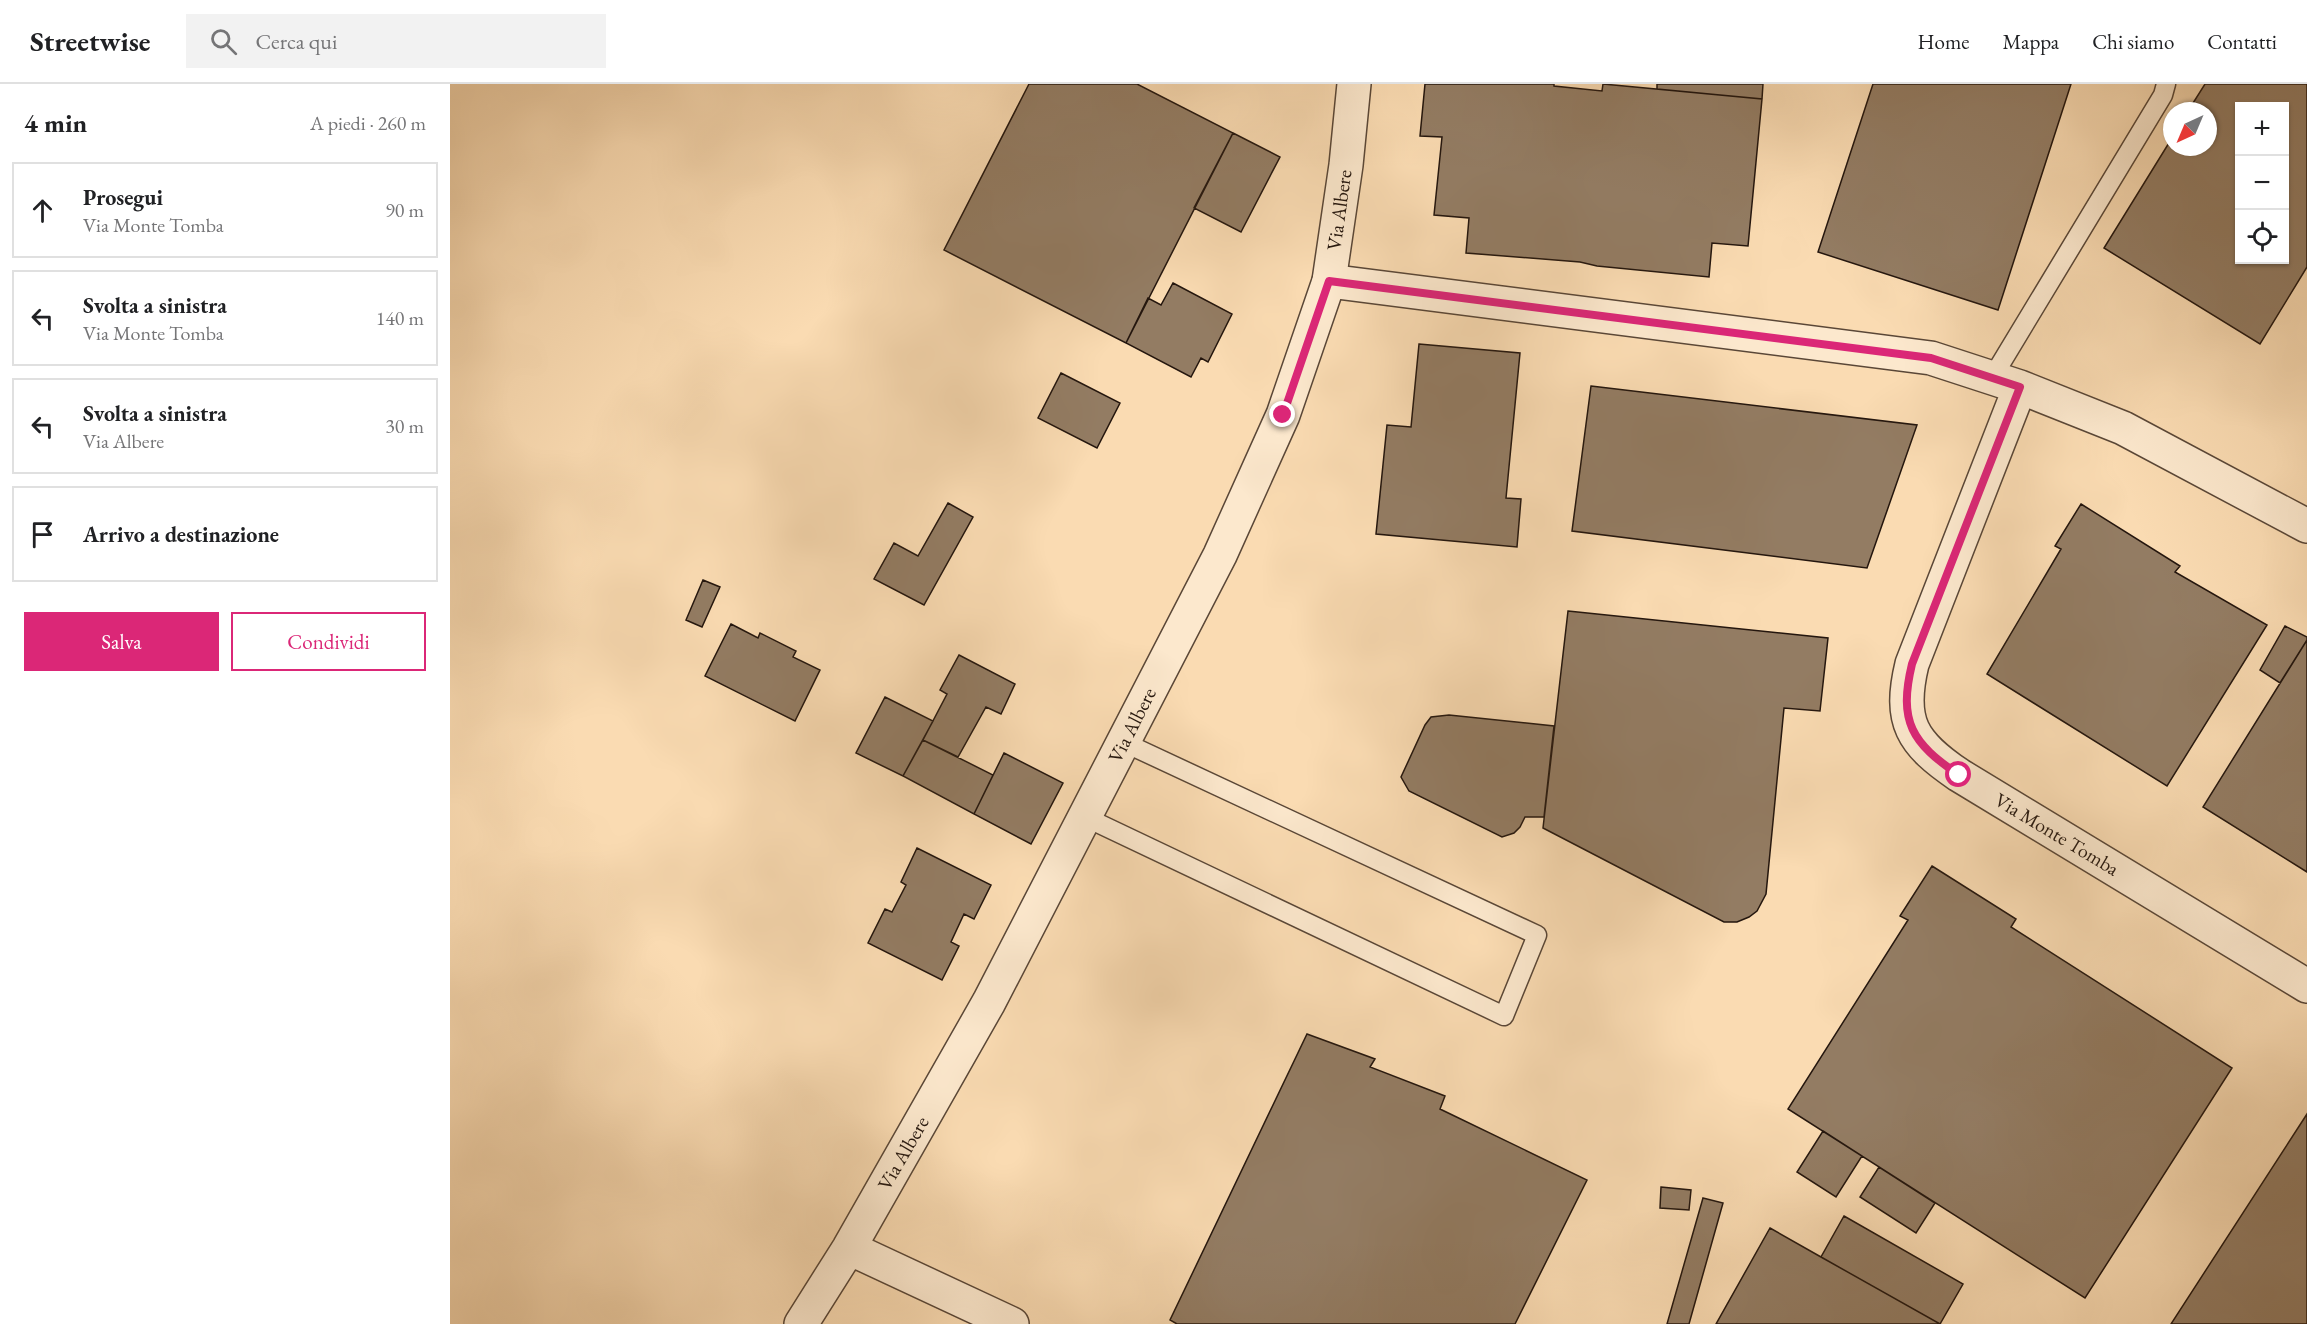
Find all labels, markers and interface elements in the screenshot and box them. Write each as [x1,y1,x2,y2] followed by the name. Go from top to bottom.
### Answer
[186,14,606,68] search box
[30,23,150,59] text: Streetwise
[207,25,240,58] icon: search
[255,27,337,56] text: Cerca qui
[1918,28,1970,55] text: Home
[2003,28,2059,55] text: Mappa
[2092,28,2174,55] text: Chi siamo
[2207,28,2277,55] text: Contatti
[2163,102,2217,156] north arrow
[2235,102,2289,264] map controls
[2235,102,2289,156] button: +
[24,106,87,140] text: 4 min
[310,110,426,136] text: A piedi · 260 m
[2235,156,2289,210] button: −
[1320,168,1358,252] street label: Via Albere
[83,183,163,212] text: Prosegui
[26,194,59,227] icon: ahead
[385,197,424,223] text: 90 m
[2235,210,2289,264] button: locate
[83,212,224,238] text: Via Monte Tomba
[83,291,227,320] text: Svolta a sinistra
[26,302,59,335] icon: left
[376,305,424,331] text: 140 m
[83,320,224,346] text: Via Monte Tomba
[83,399,227,428] text: Svolta a sinistra
[1269,401,1295,427] route end
[26,410,59,443] icon: left
[385,413,424,439] text: 30 m
[83,428,164,454] text: Via Albere
[26,518,59,551] icon: arrive
[83,520,279,549] text: Arrivo a destinazione
[24,612,219,671] button: Salva
[231,612,426,671] button: Condividi
[1102,683,1162,767] street label: Via Albere
[1945,761,1971,787] route start
[1990,787,2124,881] street label: Via Monte Tomba
[871,1111,935,1195] street label: Via Albere

